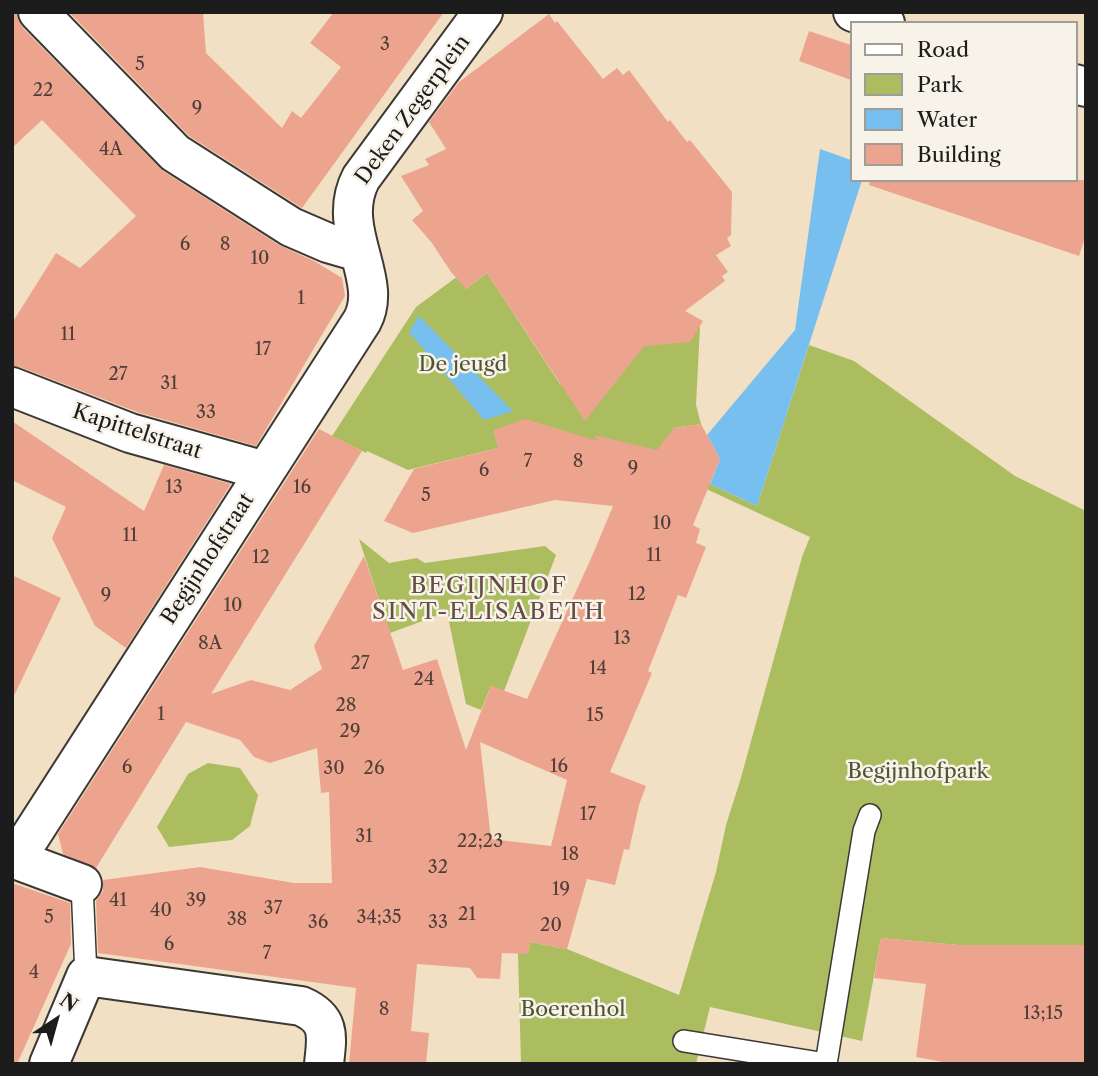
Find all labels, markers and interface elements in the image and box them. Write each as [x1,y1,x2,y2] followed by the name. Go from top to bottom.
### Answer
[850,21,1077,182] legend
[350,30,476,190] street label: Deken Zegerplein
[380,34,390,56] house number: 3
[917,37,969,62] text: Road
[135,54,145,76] house number: 5
[917,72,963,97] text: Park
[33,80,53,102] house number: 22
[192,98,202,120] house number: 9
[917,107,977,132] text: Water
[99,139,123,161] house number: 4A
[917,142,1001,167] text: Building
[180,234,190,256] house number: 6
[220,234,230,256] house number: 8
[251,248,269,270] house number: 10
[297,288,305,310] house number: 1
[60,324,76,346] house number: 11
[255,339,271,361] house number: 17
[419,352,507,378] park label: De jeugd
[108,364,128,386] house number: 27
[160,373,178,395] house number: 31
[69,399,205,465] street label: Kapittelstraat
[196,402,216,424] house number: 33
[524,451,532,473] house number: 7
[573,451,583,473] house number: 8
[628,458,638,480] house number: 9
[479,460,489,482] house number: 6
[165,477,183,499] house number: 13
[293,477,311,499] house number: 16
[421,485,431,507] house number: 5
[156,489,260,629] street label: Begijnhofstraat
[653,513,671,535] house number: 10
[122,525,138,547] house number: 11
[646,545,662,567] house number: 11
[252,547,270,569] house number: 12
[374,572,604,626] district label: BEGIJNHOF SINT-ELISABETH
[628,584,646,606] house number: 12
[101,585,111,607] house number: 9
[224,595,242,617] house number: 10
[613,628,631,650] house number: 13
[198,633,222,655] house number: 8A
[350,653,370,675] house number: 27
[589,658,607,680] house number: 14
[414,669,434,691] house number: 24
[335,695,357,717] house number: 28
[157,704,165,726] house number: 1
[586,705,604,727] house number: 15
[340,721,360,743] house number: 29
[550,756,568,778] house number: 16
[122,757,132,779] house number: 6
[323,758,345,780] house number: 30
[364,758,384,780] house number: 26
[847,759,989,785] park label: Begijnhofpark
[580,804,596,826] house number: 17
[355,826,373,848] house number: 31
[457,831,503,853] house number: 22;23
[561,844,579,866] house number: 18
[428,857,448,879] house number: 32
[552,879,570,901] house number: 19
[109,890,127,912] house number: 41
[186,890,206,912] house number: 39
[264,898,282,920] house number: 37
[150,900,172,922] house number: 40
[458,904,476,926] house number: 21
[44,907,54,929] house number: 5
[356,907,402,929] house number: 34;35
[227,909,247,931] house number: 38
[308,912,328,934] house number: 36
[428,912,448,934] house number: 33
[540,915,562,937] house number: 20
[164,934,174,956] house number: 6
[263,943,271,965] house number: 7
[29,962,39,984] house number: 4
[21,985,91,1055] north arrow
[55,988,82,1017] text: N
[520,997,626,1023] park label: Boerenhol
[379,999,389,1021] house number: 8
[1023,1003,1063,1025] house number: 13;15

